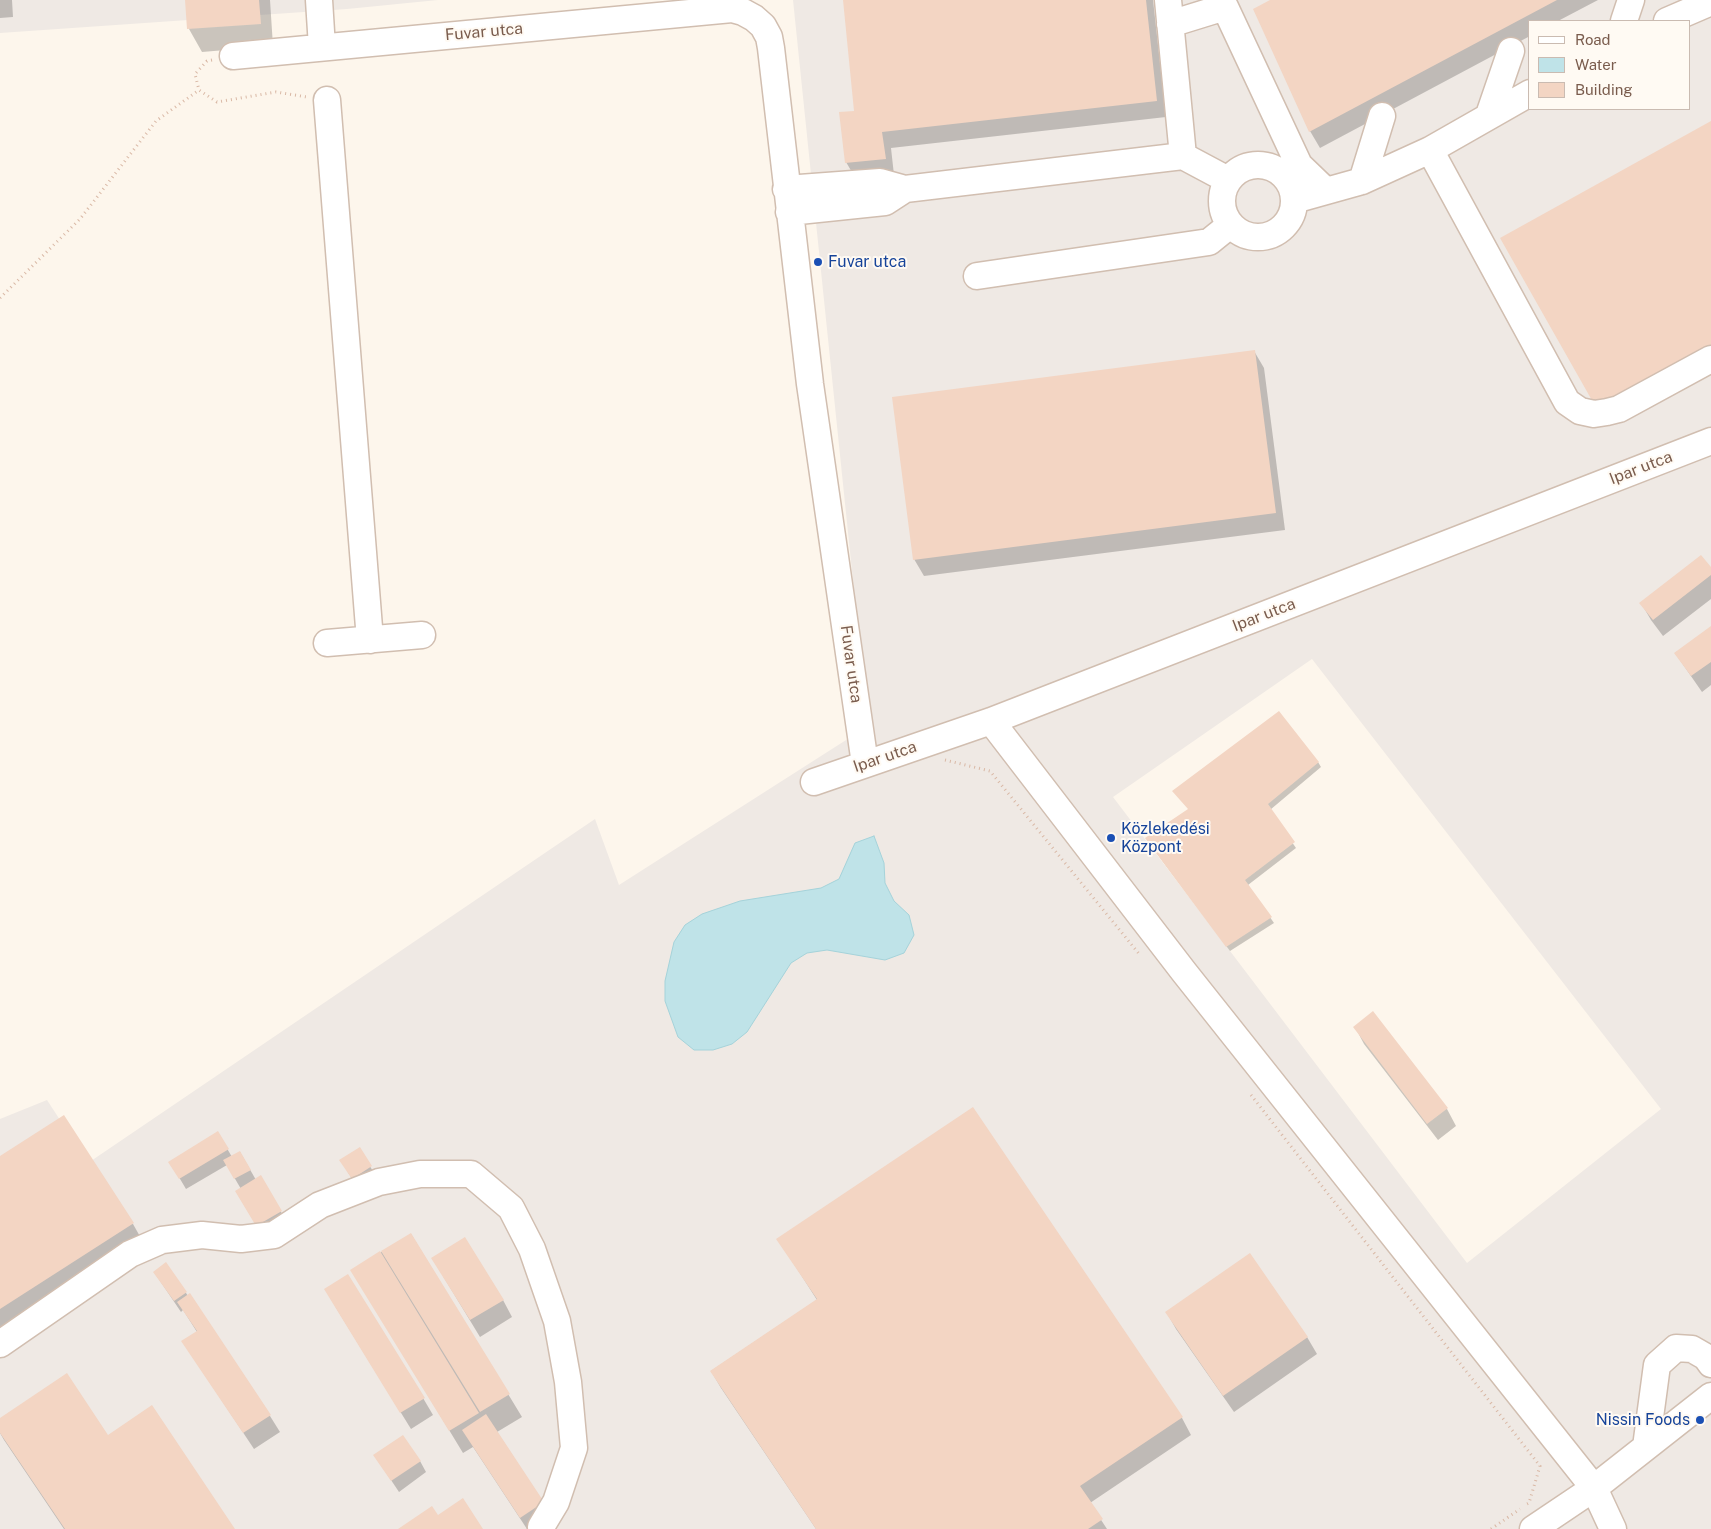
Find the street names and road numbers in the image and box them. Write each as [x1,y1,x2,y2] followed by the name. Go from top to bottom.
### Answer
[444,19,524,45] street label: Fuvar utca
[1607,447,1675,489] street label: Ipar utca
[1230,594,1298,636] street label: Ipar utca
[836,624,866,704] street label: Fuvar utca
[851,737,919,777] street label: Ipar utca

